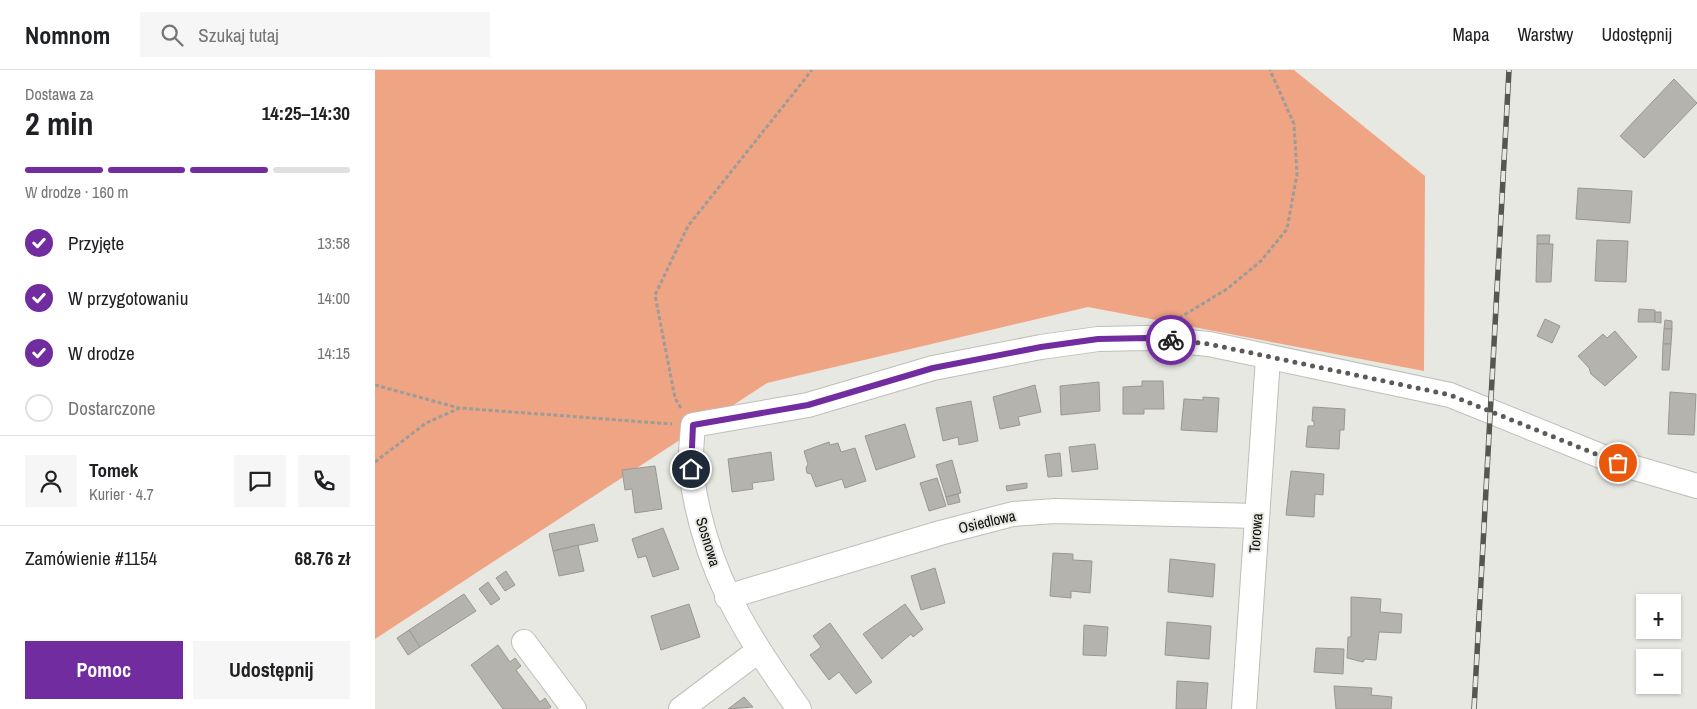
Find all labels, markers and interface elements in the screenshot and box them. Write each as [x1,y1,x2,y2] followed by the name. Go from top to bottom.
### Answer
[140,12,490,57] search box
[25,19,110,51] text: Nomnom
[158,21,186,49] icon: search
[198,22,279,48] text: Szukaj tutaj
[1452,22,1489,47] text: Mapa
[1517,22,1573,47] text: Warstwy
[1601,22,1672,47] text: Udostępnij
[25,83,94,105] text: Dostawa za
[262,100,350,126] text: 14:25–14:30
[25,102,94,145] text: 2 min
[25,181,129,203] text: W drodze · 160 m
[25,229,53,257] icon: check
[68,230,124,256] text: Przyjęte
[317,232,350,254] text: 13:58
[25,284,53,312] icon: check
[68,285,188,311] text: W przygotowaniu
[317,287,350,309] text: 14:00
[1146,315,1196,365] courier
[1157,326,1185,354] icon: bike
[25,339,53,367] icon: check
[68,340,135,366] text: W drodze
[317,342,350,364] text: 14:15
[68,395,155,421] text: Dostarczone
[1597,442,1639,484] pin
[670,448,712,490] pin
[1604,449,1632,477] icon: bag
[25,455,77,507] button: person
[234,455,286,507] button: chat
[298,455,350,507] button: phone
[677,455,705,483] icon: home
[89,457,138,483] text: Tomek
[89,483,154,505] text: Kurier · 4.7
[956,505,1018,538] street label: Osiedlowa
[1244,512,1267,553] street label: Torowa
[691,515,726,569] street label: Sosnowa
[25,545,157,571] text: Zamówienie #1154
[295,545,350,571] text: 68.76 zł
[1636,594,1681,694] map controls
[1636,594,1681,639] button: +
[25,641,183,699] button: Pomoc
[193,641,350,699] button: Udostępnij
[1636,649,1681,694] button: −

